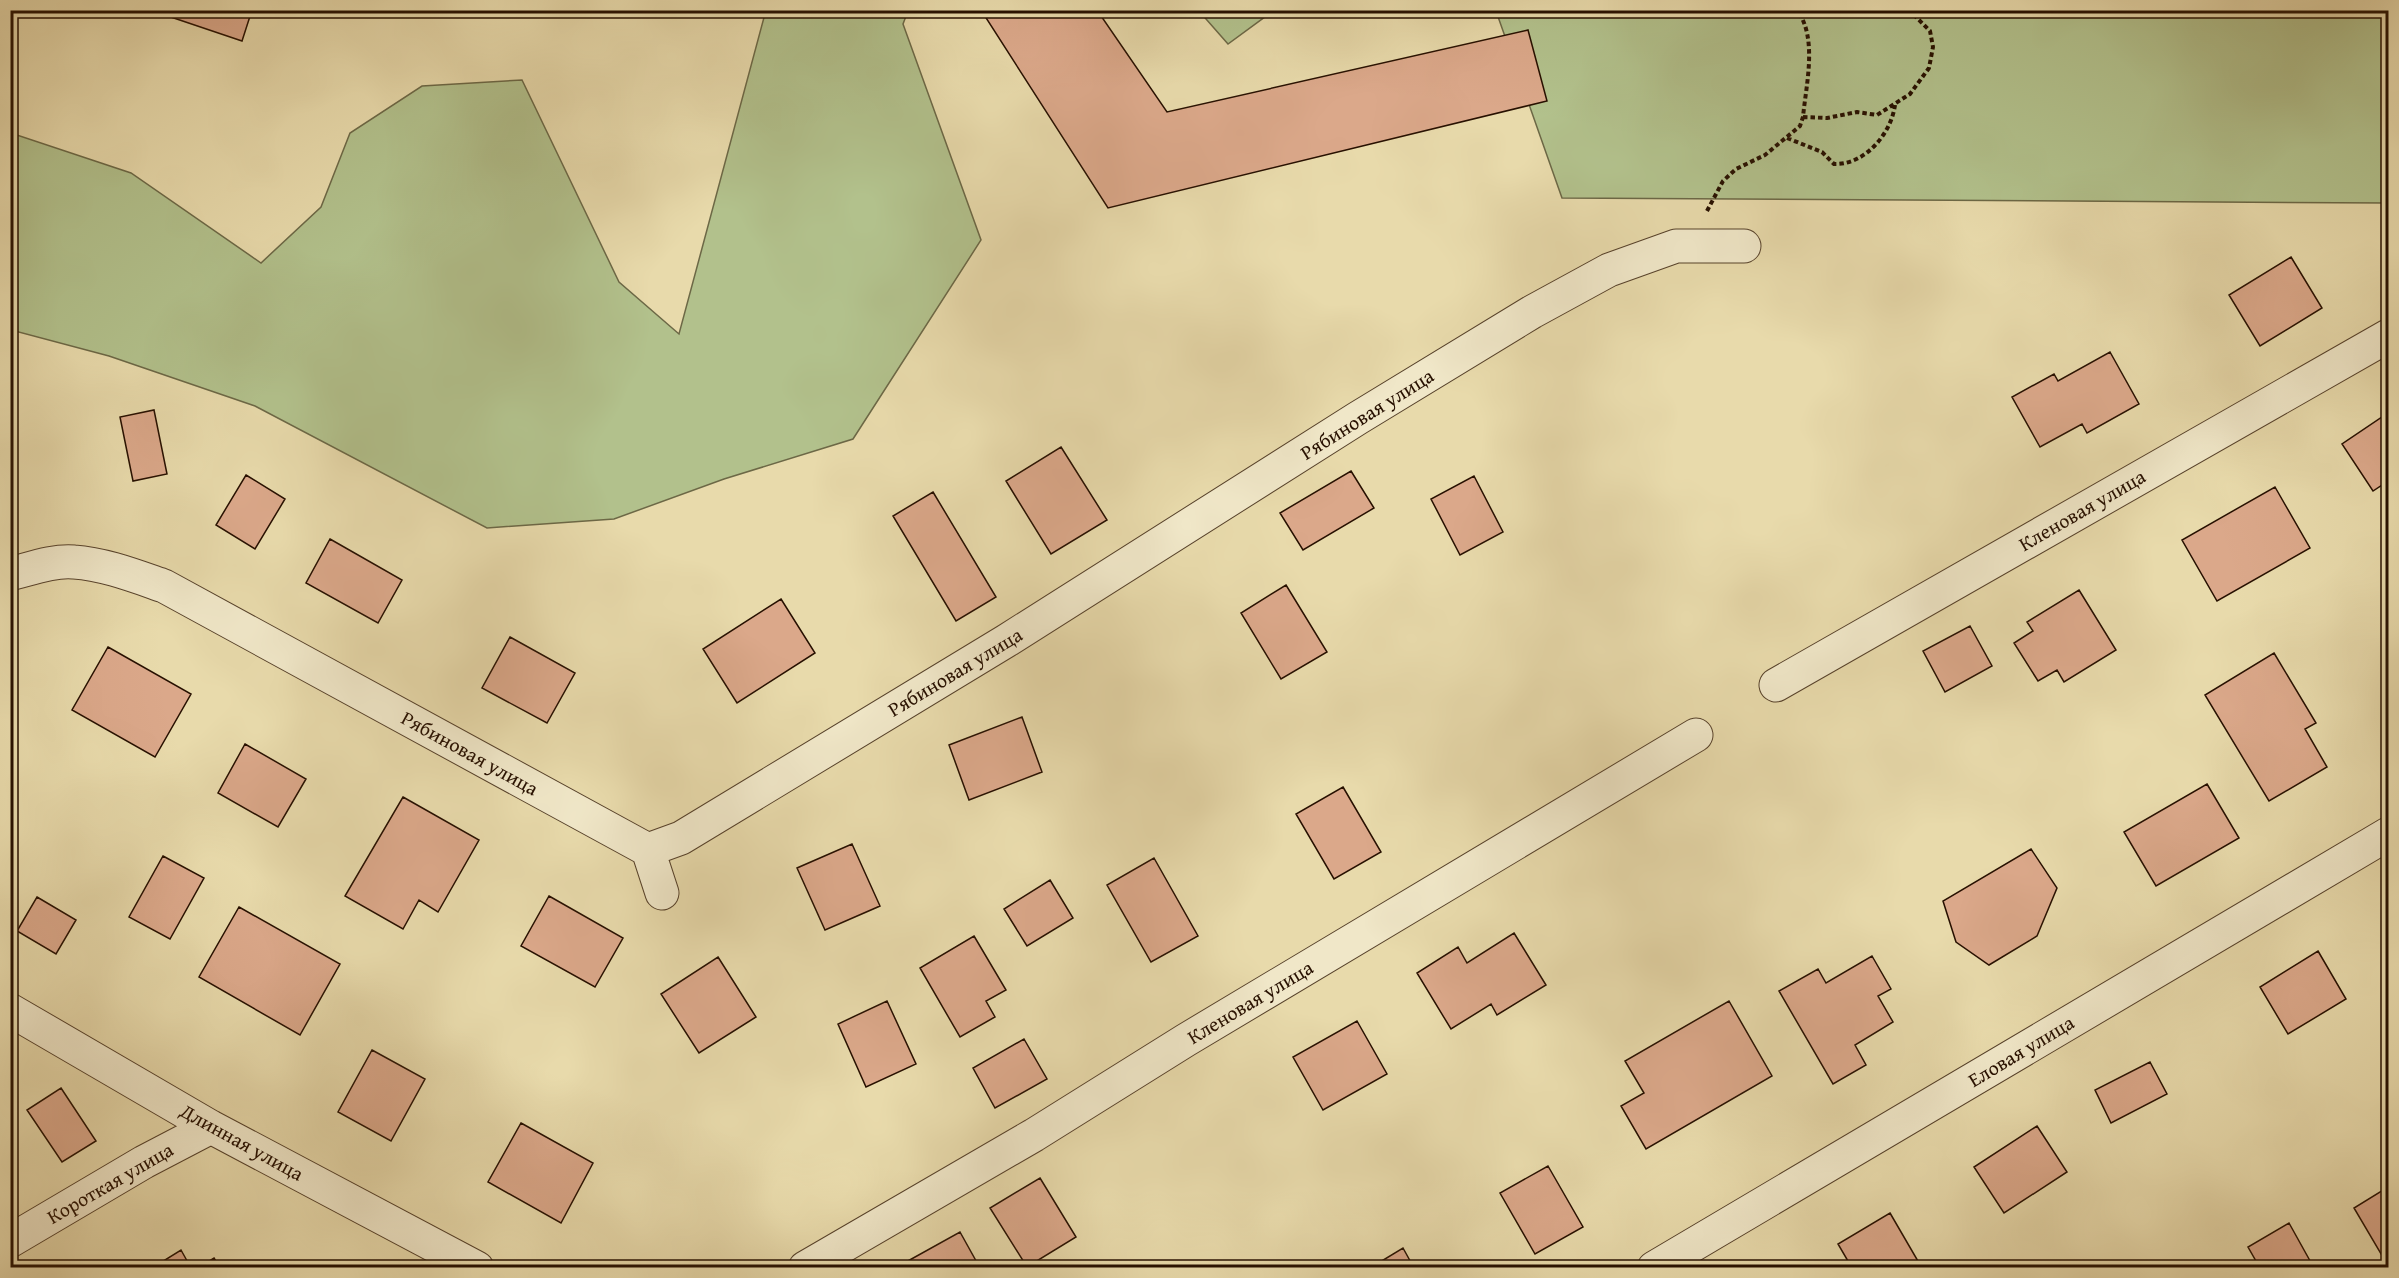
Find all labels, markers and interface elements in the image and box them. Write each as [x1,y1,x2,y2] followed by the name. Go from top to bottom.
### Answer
[1294,361,1440,466] street label: Рябиновая улица
[2013,461,2151,558] street label: Кленовая улица
[882,620,1028,723] street label: Рябиновая улица
[396,703,544,802] street label: Рябиновая улица
[1181,952,1319,1051] street label: Кленовая улица
[1962,1007,2080,1094] street label: Еловая улица
[174,1095,310,1188] street label: Длинная улица
[41,1134,179,1231] street label: Короткая улица

